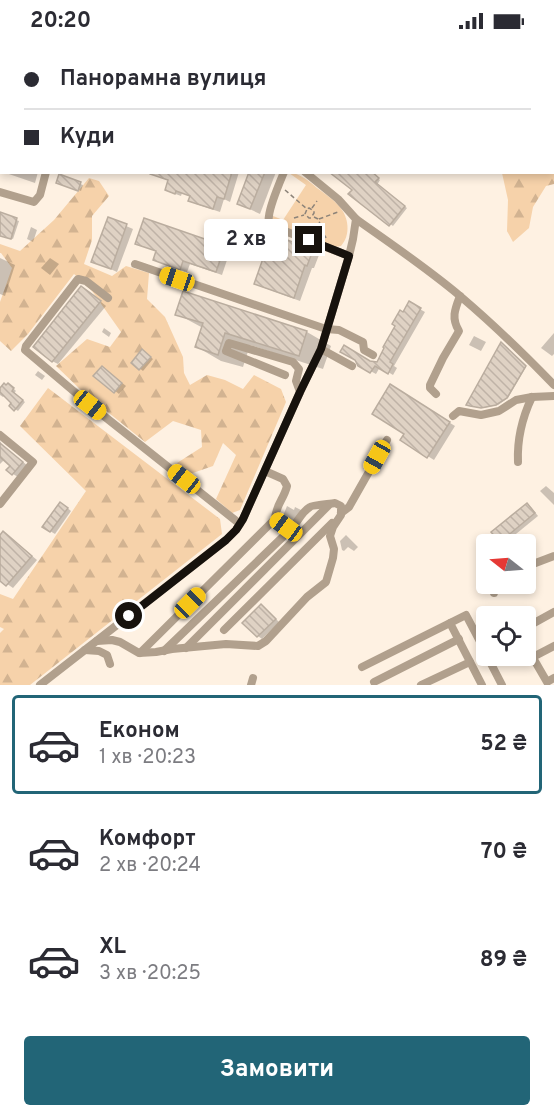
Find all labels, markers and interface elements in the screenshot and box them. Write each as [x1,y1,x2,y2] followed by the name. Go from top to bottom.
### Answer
[30,8,91,35] text: 20:20
[60,66,266,93] text: Панорамна вулиця
[60,124,115,151] text: Куди
[204,219,288,261] callout: 2 хв
[295,226,322,253] route end
[226,227,266,253] text: 2 хв
[157,265,197,293] car
[70,387,110,423] car
[360,437,394,477] car
[164,461,204,497] car
[266,509,306,545] car
[476,534,536,594] north arrow
[476,534,536,666] map controls
[171,584,209,622] car
[115,602,142,629] route start
[476,606,536,666] button: locate
[27,718,81,772] icon: car
[99,718,180,745] text: Економ
[480,731,527,758] text: 52 ₴
[99,745,196,771] text: 1 хв · 20:23
[27,826,81,880] icon: car
[99,826,196,853] text: Комфорт
[481,839,527,866] text: 70 ₴
[99,853,201,879] text: 2 хв · 20:24
[27,934,81,988] icon: car
[99,934,126,961] text: XL
[480,947,527,974] text: 89 ₴
[99,961,201,987] text: 3 хв · 20:25
[24,1036,530,1105] button: Замовити

